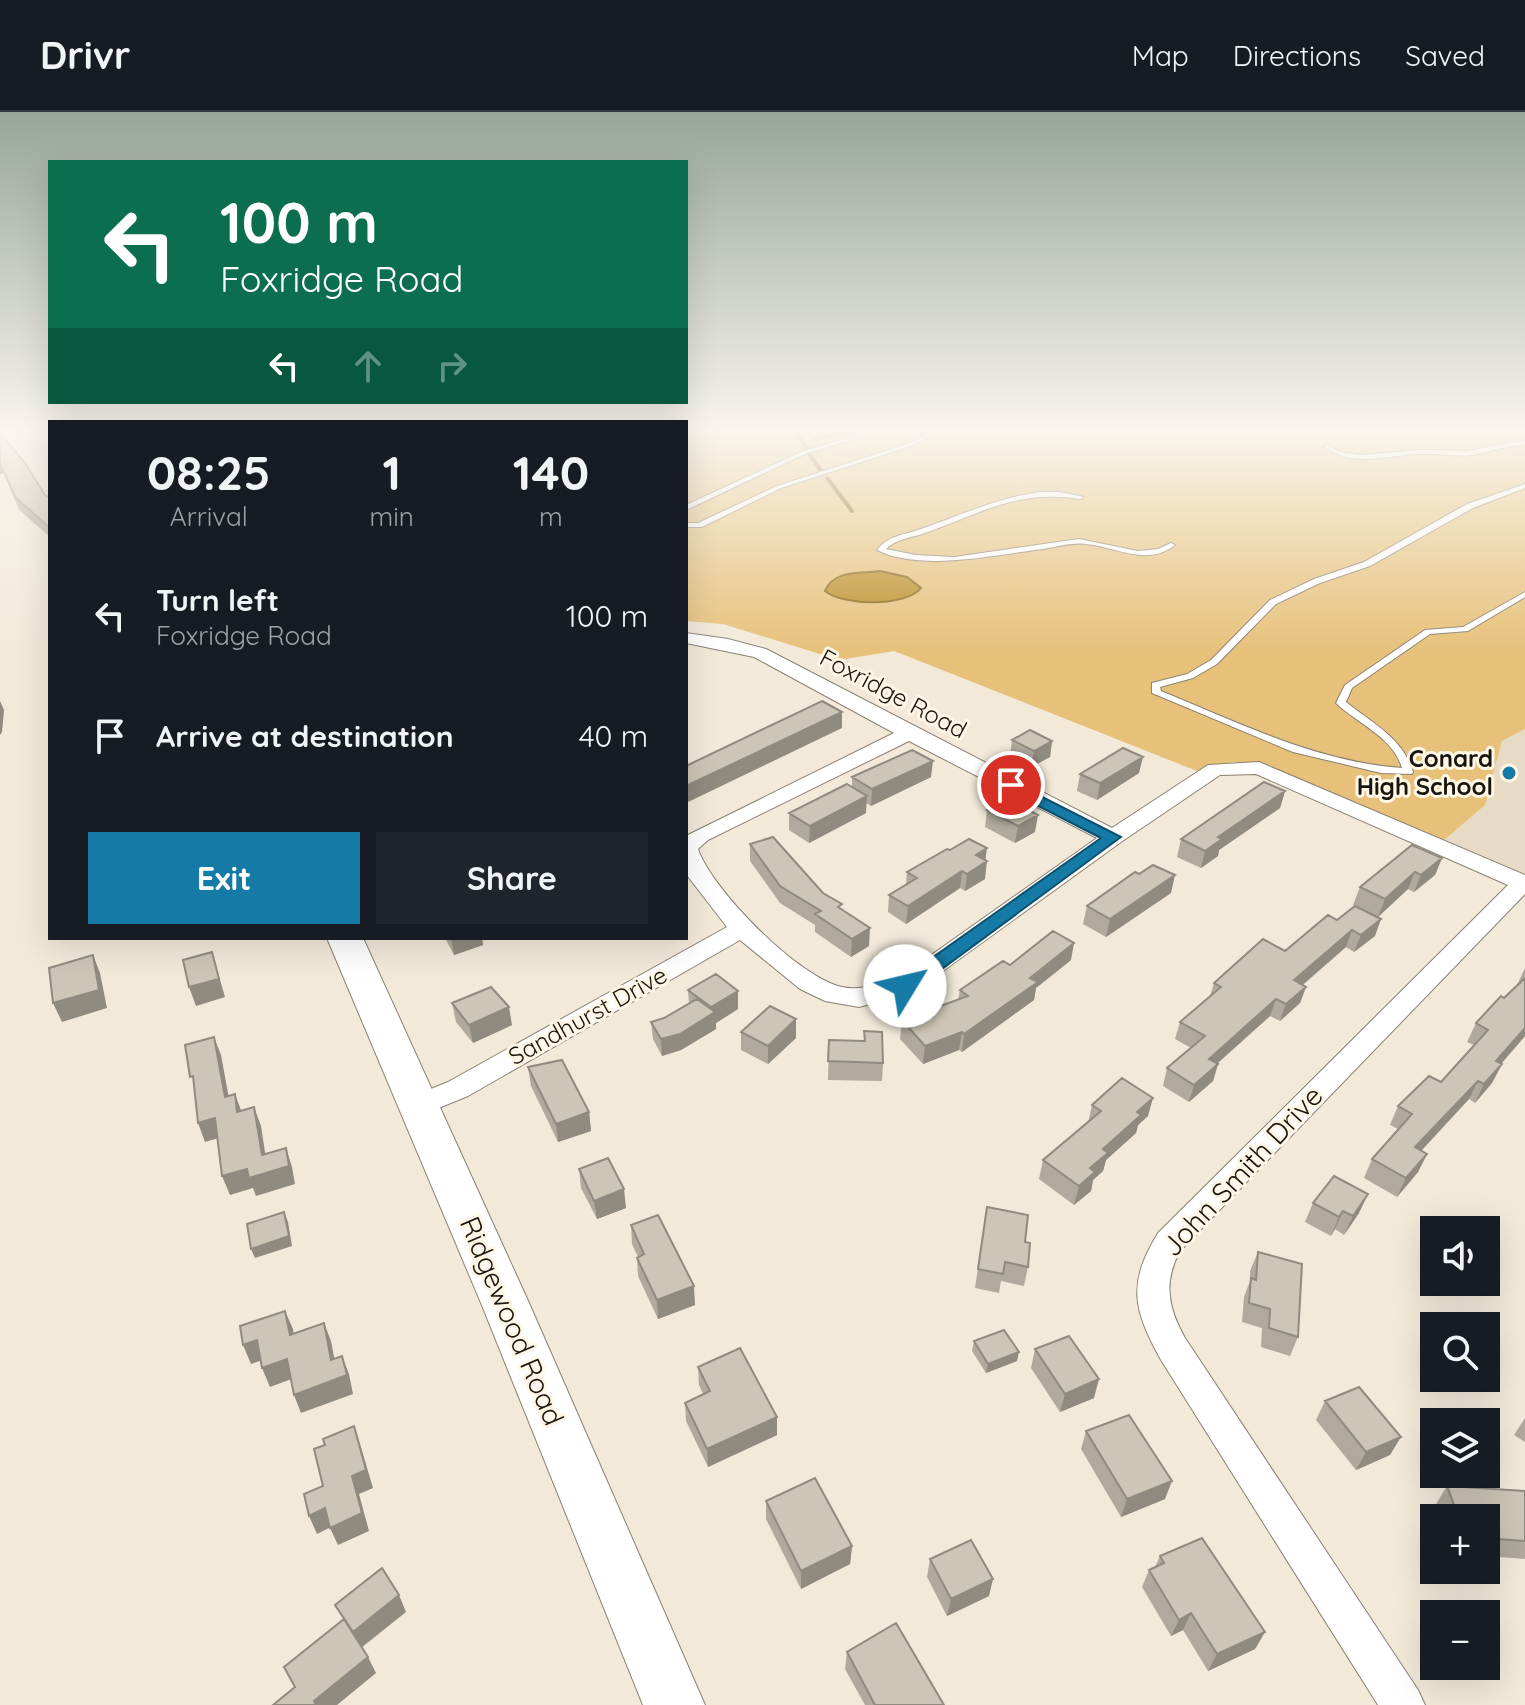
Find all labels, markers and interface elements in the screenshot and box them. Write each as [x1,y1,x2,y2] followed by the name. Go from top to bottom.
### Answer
[40,31,130,79] text: Drivr
[1132,38,1189,73] text: Map
[1233,38,1361,73] text: Directions
[1405,38,1485,73] text: Saved
[220,187,378,257] text: 100 m
[88,192,192,296] icon: left
[220,256,463,301] text: Foxridge Road
[262,344,306,388] icon: left
[346,344,390,388] icon: ahead
[430,344,474,388] icon: right
[147,442,271,502] text: 08:25
[382,442,401,502] text: 1
[513,442,589,502] text: 140
[170,500,248,533] text: Arrival
[370,500,414,533] text: min
[539,500,563,533] text: m
[156,581,279,619] text: Turn left
[88,594,132,638] icon: left
[566,597,648,635] text: 100 m
[156,619,332,652] text: Foxridge Road
[815,642,972,744] street label: Foxridge Road
[88,714,132,758] icon: arrive
[156,717,454,755] text: Arrive at destination
[579,717,648,755] text: 40 m
[1357,743,1493,801] place label: Conard High School
[977,751,1045,819] pin
[989,763,1033,807] icon: arrive
[1500,764,1518,782] marker: Conard High School
[88,832,360,924] button: Exit
[376,832,648,924] button: Share
[863,944,947,1028] position arrow
[503,959,672,1071] street label: Sandhurst Drive
[1154,1078,1330,1263] street label: John Smith Drive
[453,1211,572,1430] street label: Ridgewood Road
[1420,1216,1500,1680] map controls
[1420,1216,1500,1296] button: sound
[1420,1312,1500,1392] button: search
[1420,1408,1500,1488] button: layers
[1420,1504,1500,1584] button: +
[1420,1600,1500,1680] button: −

